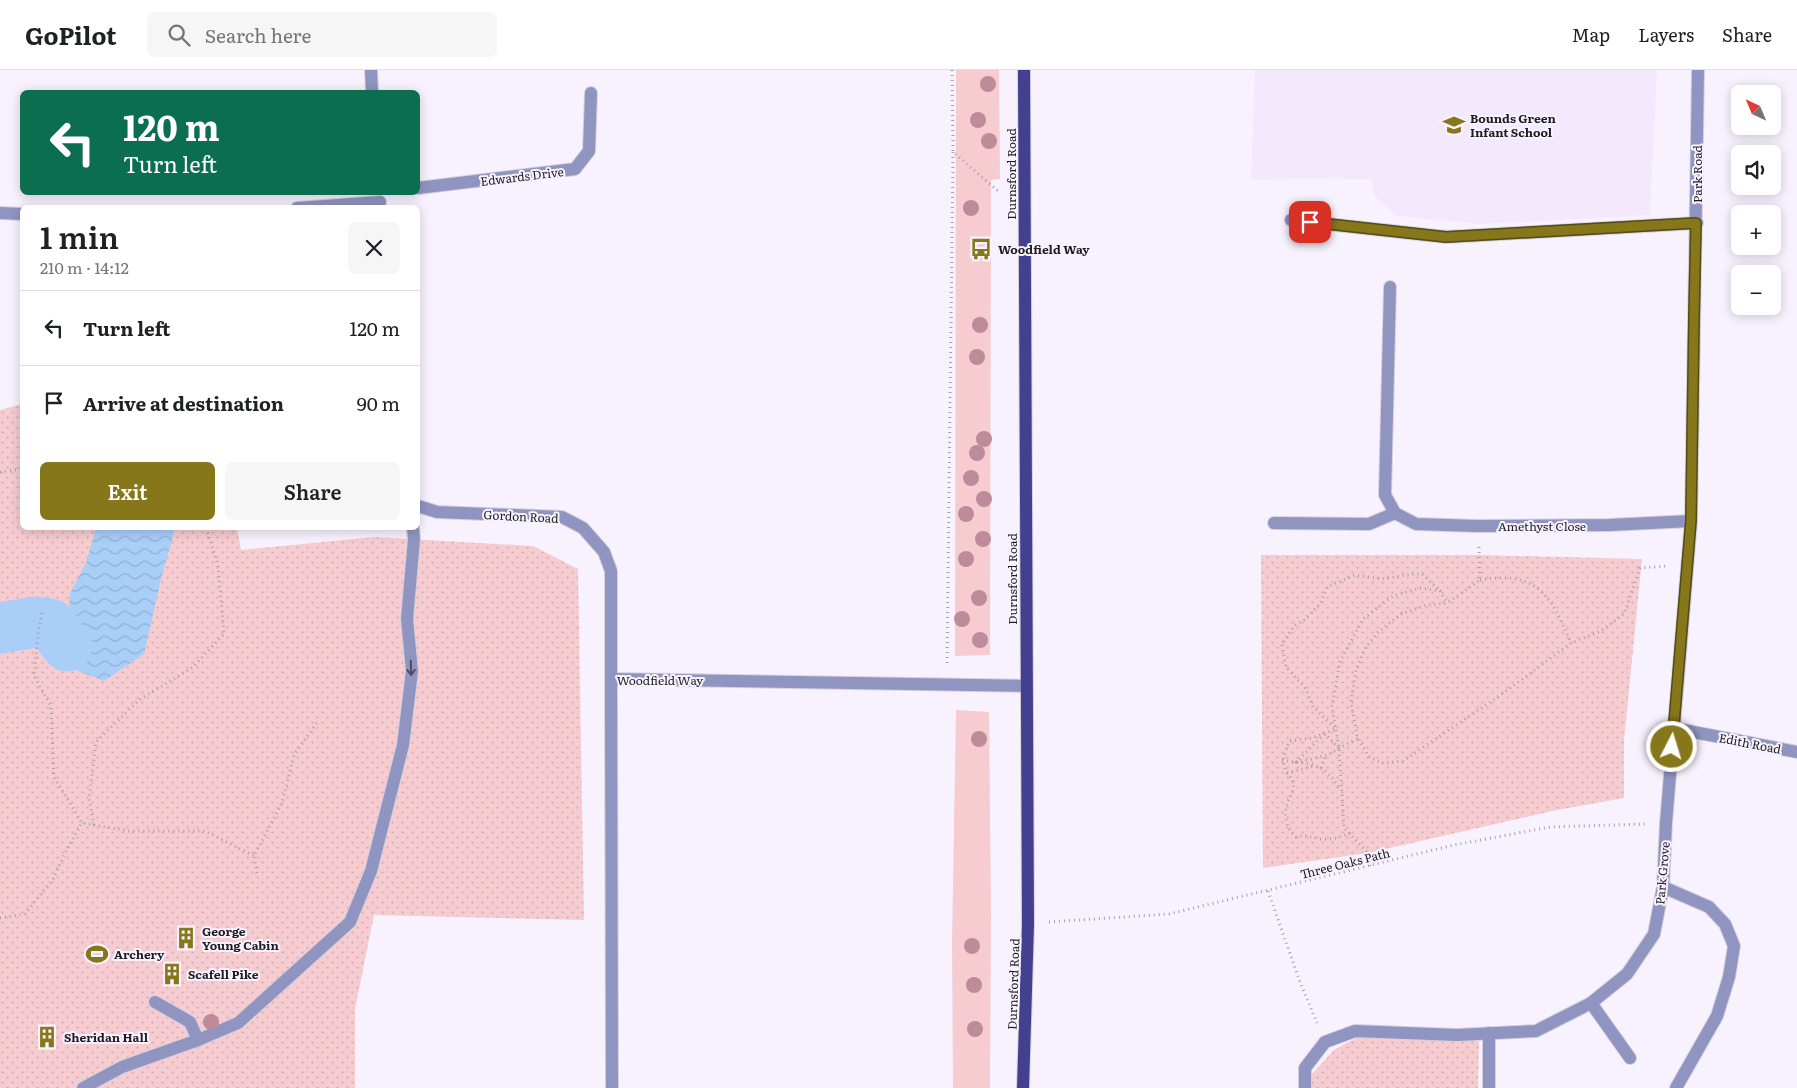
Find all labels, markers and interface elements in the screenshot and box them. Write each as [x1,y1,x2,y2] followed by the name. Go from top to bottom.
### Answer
[147,12,497,57] search box
[25,17,117,52] text: GoPilot
[165,21,193,49] icon: search
[205,21,311,49] text: Search here
[1572,21,1610,48] text: Map
[1638,21,1694,48] text: Layers
[1722,21,1772,48] text: Share
[1731,85,1781,135] north arrow
[1731,85,1781,315] map controls
[123,100,220,152] text: 120 m
[1470,109,1556,141] place label: Bounds Green Infant School
[40,110,105,175] icon: left
[1441,112,1467,138] school or university icon: Bounds Green Infant School
[1002,128,1020,220] street label: Durnsford Road
[1688,144,1706,203] street label: Park Road
[1731,145,1781,195] button: sound
[123,147,217,180] text: Turn left
[479,162,565,190] street label: Edwards Drive
[1289,201,1331,243] pin
[1731,205,1781,255] button: +
[1296,208,1324,236] icon: arrive
[40,214,119,258] text: 1 min
[348,222,400,274] button: close
[968,236,994,262] bus stop icon: Woodfield Way
[998,240,1090,258] place label: Woodfield Way
[40,255,129,279] text: 210 m · 14:12
[1731,265,1781,315] button: −
[40,314,68,342] icon: left
[83,314,170,342] text: Turn left
[349,314,400,342] text: 120 m
[40,389,68,417] icon: arrive
[83,389,284,417] text: Arrive at destination
[357,389,400,417] text: 90 m
[40,462,215,520] button: Exit
[225,462,400,520] button: Share
[483,505,560,527] street label: Gordon Road
[1498,517,1586,535] street label: Amethyst Close
[1003,533,1021,625] street label: Durnsford Road
[406,660,416,676] one-way arrow
[617,671,703,689] street label: Woodfield Way
[1645,720,1697,772] position arrow
[1717,728,1783,758] street label: Edith Road
[1650,841,1674,905] street label: Park Grove
[1298,843,1392,883] street label: Three Oaks Path
[202,922,279,954] place label: George Young Cabin
[173,925,199,951] building icon: George Young Cabin
[1002,937,1024,1030] street label: Durnsford Road
[84,941,110,967] sports icon: Archery
[114,945,165,963] place label: Archery
[159,961,185,987] building icon: Scafell Pike
[188,965,259,983] place label: Scafell Pike
[34,1024,60,1050] building icon: Sheridan Hall
[64,1028,149,1046] place label: Sheridan Hall

